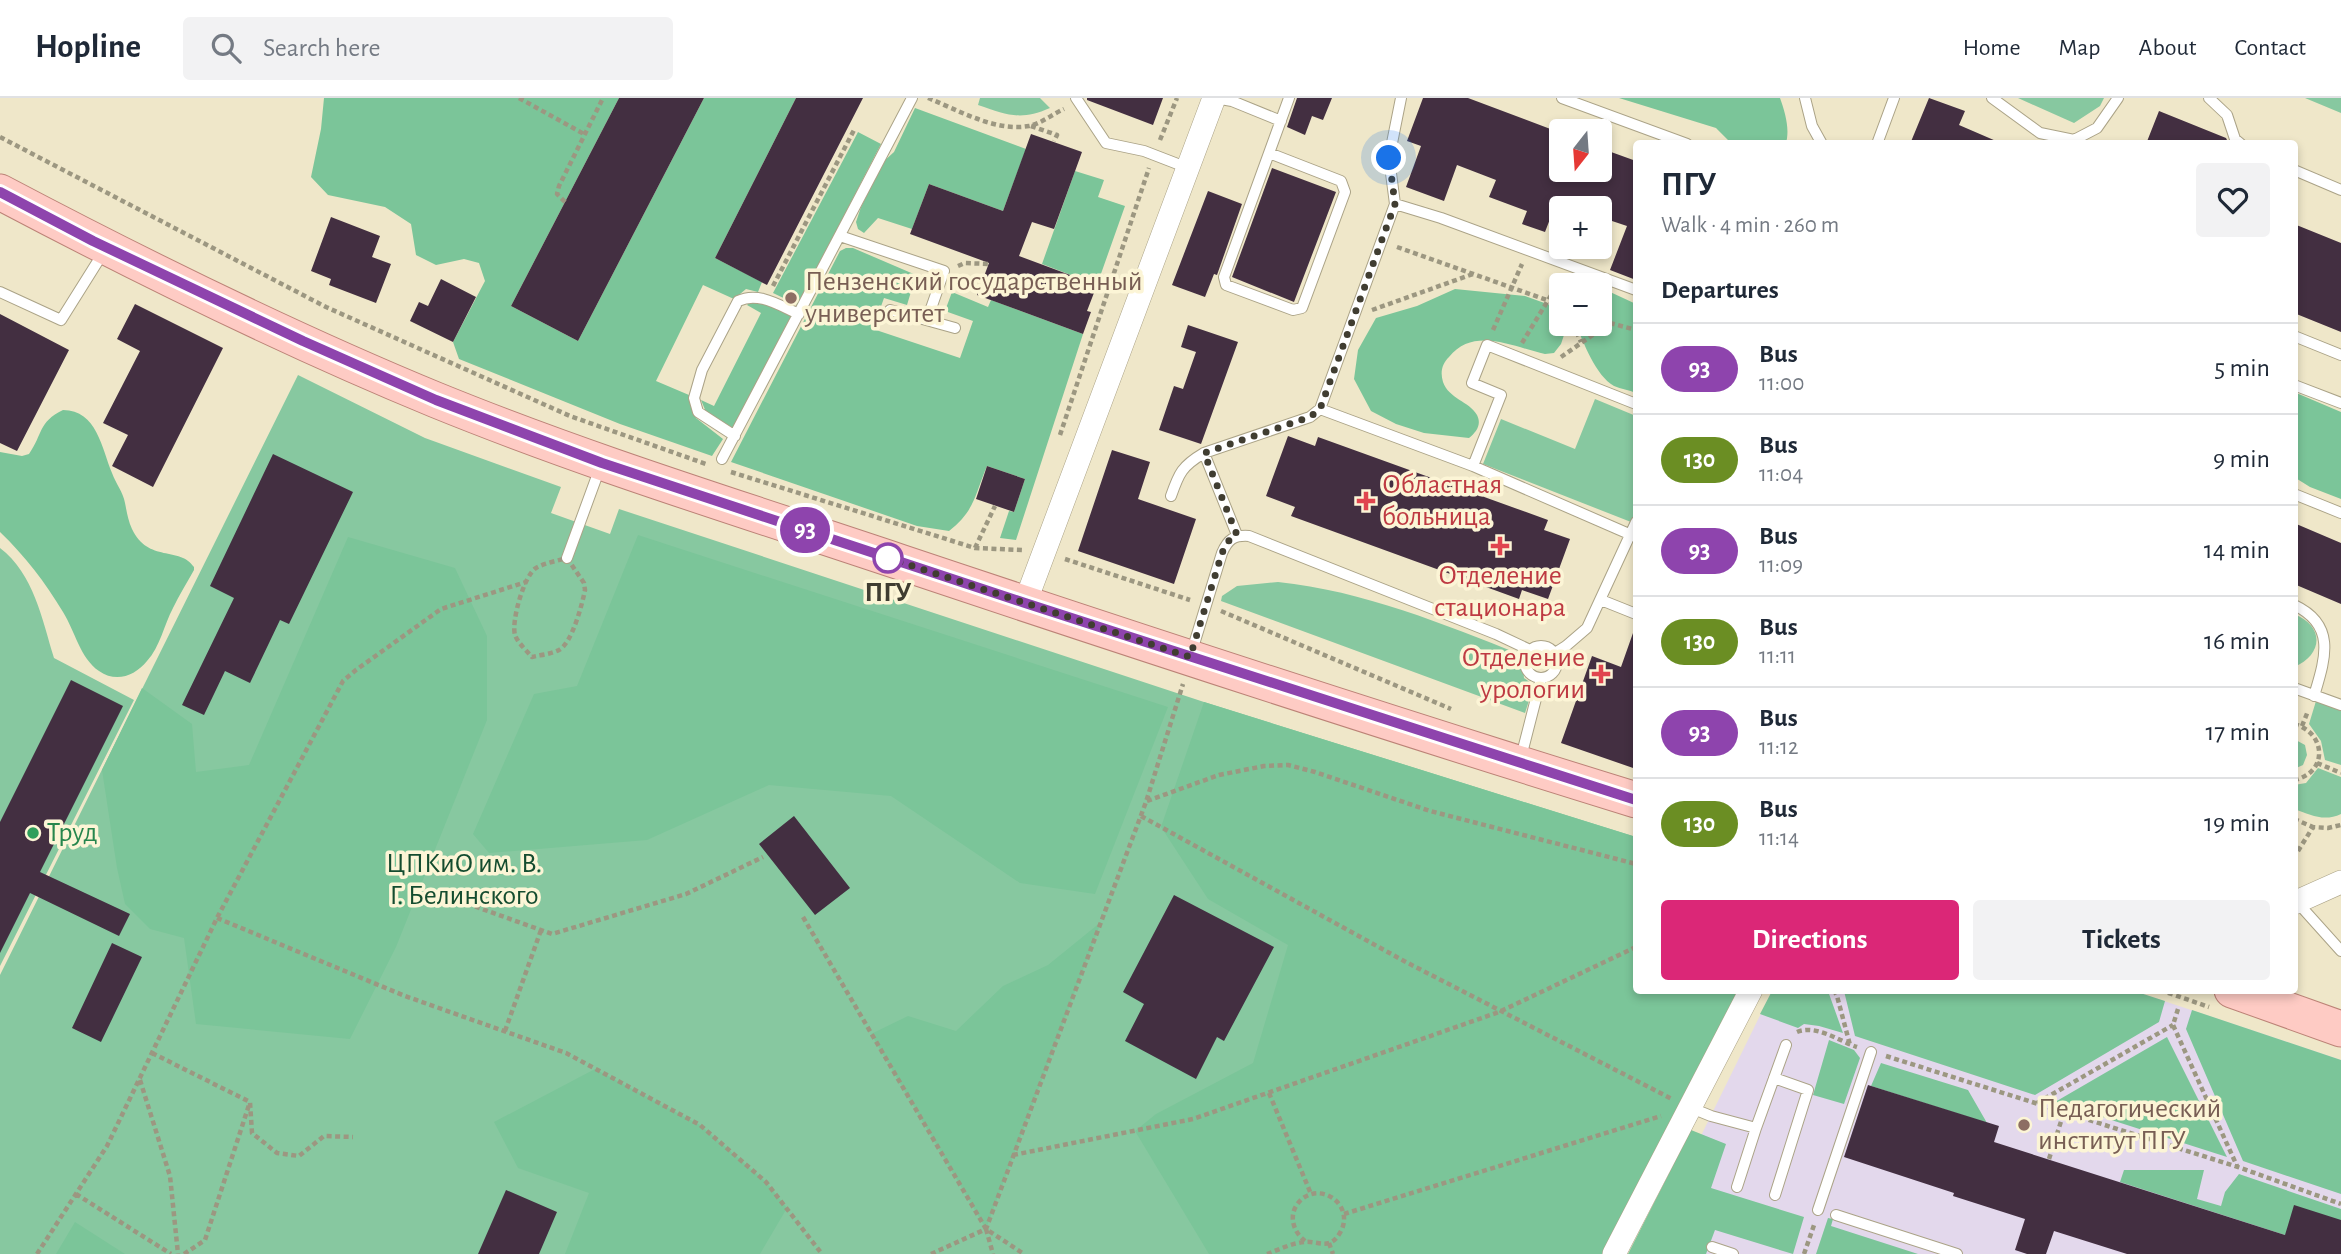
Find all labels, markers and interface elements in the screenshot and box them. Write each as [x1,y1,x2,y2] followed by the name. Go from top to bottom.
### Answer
[183,17,673,80] search box
[207,29,245,67] icon: search
[35,31,141,64] text: Hopline
[263,35,381,61] text: Search here
[1963,36,2021,60] text: Home
[2059,36,2101,60] text: Map
[2139,36,2196,60] text: About
[2234,36,2306,60] text: Contact
[1549,119,1612,182] north arrow
[1549,119,1612,336] map controls
[1371,140,1406,175] your location
[2196,163,2270,237] button: heart
[1661,169,1716,202] text: ПГУ
[1549,196,1612,259] button: +
[1661,214,1839,237] text: Walk · 4 min · 260 m
[804,268,1143,328] place label: Пензенский государственный университет
[1549,273,1612,336] button: −
[1661,277,1779,303] text: Departures
[783,290,799,306] marker: Пензенский государственный университет
[1759,341,1798,367] text: Bus
[2214,355,2270,381] text: 5 min
[1689,357,1710,381] text: 93
[1759,372,1804,395] text: 11:00
[1759,432,1798,458] text: Bus
[2213,446,2270,472] text: 9 min
[1684,448,1715,472] text: 130
[1759,463,1803,486] text: 11:04
[1382,471,1502,531] place label: Областная больница
[1356,491,1376,511] marker: Областная больница
[774,507,836,553] line badge: 93
[794,518,816,542] text: 93
[1759,523,1798,549] text: Bus
[1490,536,1510,556] marker: Отделение стационара
[2204,537,2270,563] text: 14 min
[1689,539,1710,563] text: 93
[873,543,903,573] marker: ПГУ
[1759,554,1803,577] text: 11:09
[1434,562,1566,622] place label: Отделение стационара
[864,579,912,607] place label: ПГУ
[1759,614,1798,640] text: Bus
[2204,628,2270,654] text: 16 min
[1684,630,1715,654] text: 130
[1462,644,1585,704] place label: Отделение урологии
[1759,645,1796,668] text: 11:11
[1591,664,1611,684] marker: Отделение урологии
[1759,705,1798,731] text: Bus
[2205,719,2270,745] text: 17 min
[1689,721,1710,745] text: 93
[1759,736,1798,759] text: 11:12
[1759,796,1798,822] text: Bus
[2204,810,2270,836] text: 19 min
[1684,812,1715,836] text: 130
[47,819,98,847] place label: Труд
[25,825,41,841] marker: Труд
[1759,827,1799,850] text: 11:14
[386,850,542,910] park label: ЦПКиО им. В. Г. Белинского
[1661,900,1959,980] button: Directions
[1973,900,2270,980] button: Tickets
[2038,1095,2221,1155] place label: Педагогический институт ПГУ
[2016,1117,2032,1133] marker: Педагогический институт ПГУ

